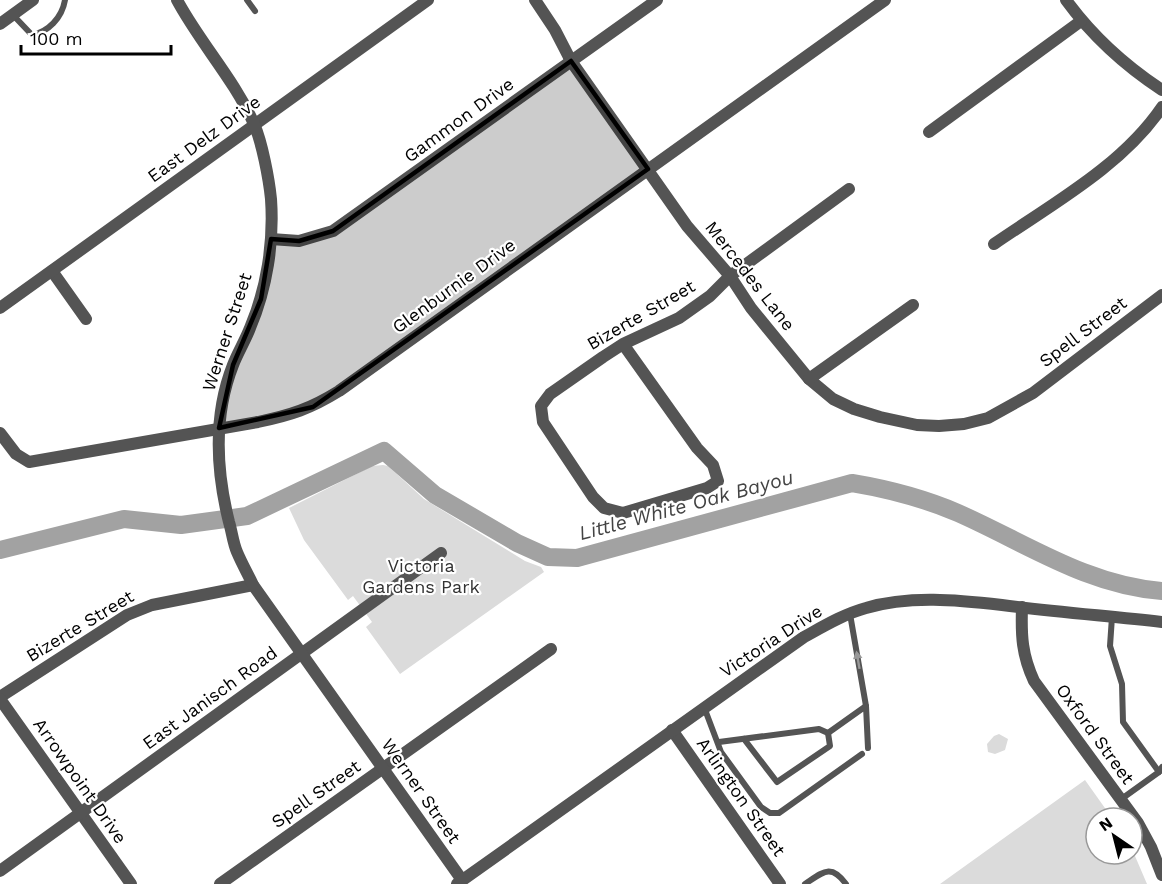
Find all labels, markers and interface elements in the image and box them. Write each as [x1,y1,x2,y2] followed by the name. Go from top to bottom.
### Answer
[21,18,171,56] scale bar
[30,28,83,49] text: 100 m
[400,73,518,166] street label: Gammon Drive
[143,91,264,187] street label: East Delz Drive
[701,217,800,335] street label: Mercedes Lane
[388,234,519,337] street label: Glenburnie Drive
[198,270,256,394] street label: Werner Street
[583,275,699,354] street label: Bizerte Street
[1035,292,1131,371] street label: Spell Street
[576,465,796,545] water label: Little White Oak Bayou
[362,555,480,597] park label: Victoria Gardens Park
[22,585,138,666] street label: Bizerte Street
[716,600,826,681] street label: Victoria Drive
[138,642,281,753] street label: East Janisch Road
[853,651,862,670] one-way arrow
[1052,679,1139,788] street label: Oxford Street
[29,714,132,847] street label: Arrowpoint Drive
[693,733,790,860] street label: Arlington Street
[377,734,466,848] street label: Werner Street
[267,755,365,832] street label: Spell Street
[1084,806,1144,866] north arrow
[1095,813,1116,835] text: N

